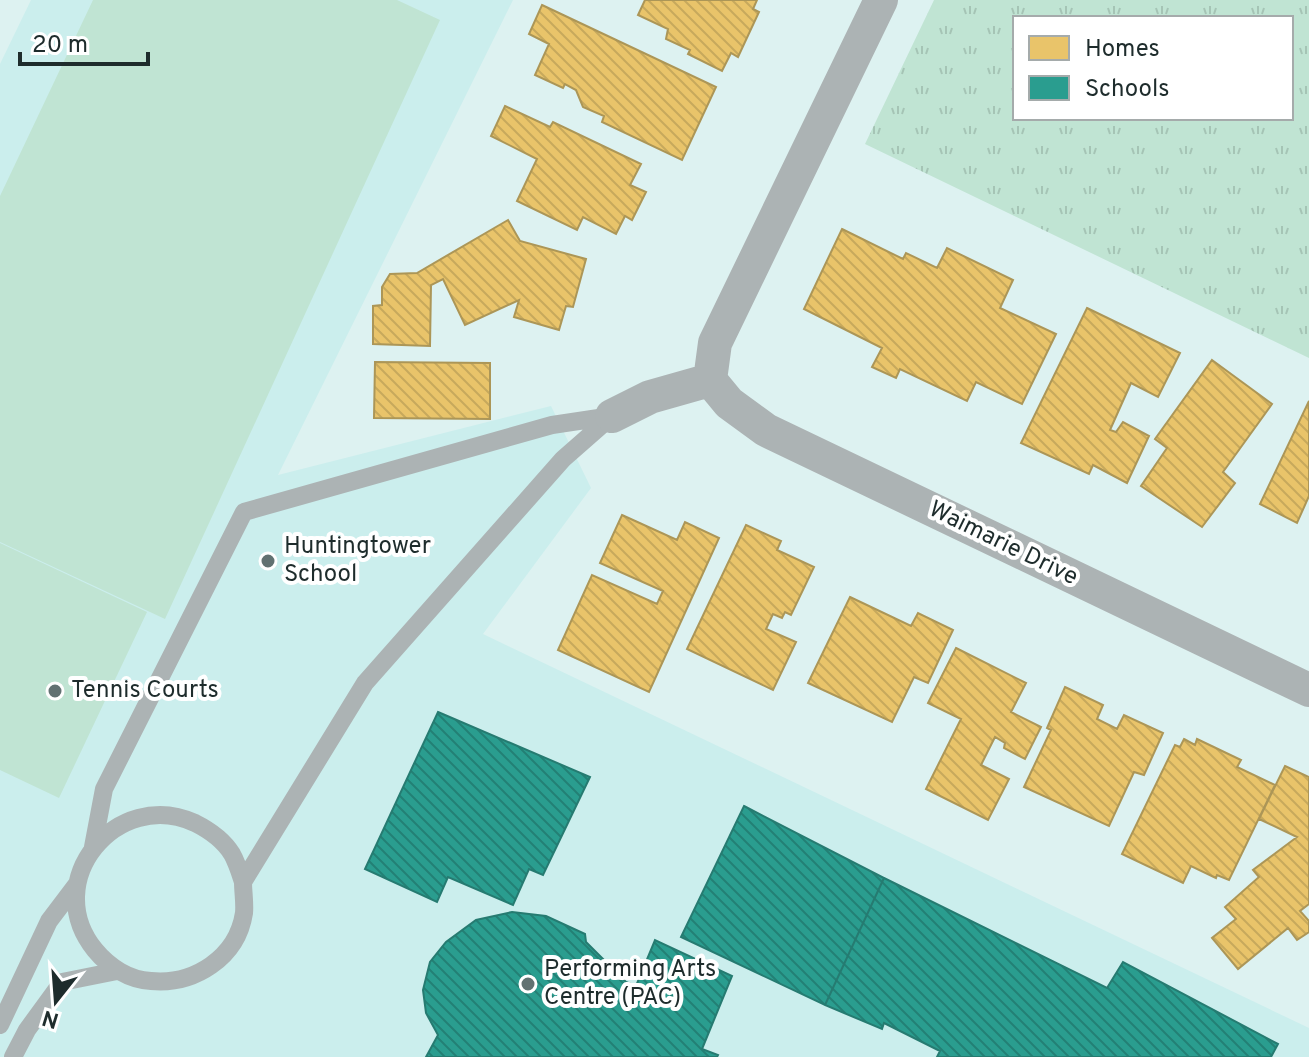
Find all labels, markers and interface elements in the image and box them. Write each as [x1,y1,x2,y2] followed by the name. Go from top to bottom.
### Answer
[20,16,148,66] scale bar
[1013,16,1293,120] legend
[32,31,88,61] text: 20 m
[1085,35,1160,65] text: Homes
[1085,75,1170,105] text: Schools
[923,495,1083,593] street label: Waimarie Drive
[284,532,431,590] place label: Huntingtower School
[259,552,277,570] marker: Huntingtower School
[71,676,219,706] place label: Tennis Courts
[46,682,64,700] marker: Tennis Courts
[544,955,716,1013] place label: Performing Arts Centre (PAC)
[16,961,96,1041] north arrow
[519,975,537,993] marker: Performing Arts Centre (PAC)
[39,1003,62,1033] text: N

